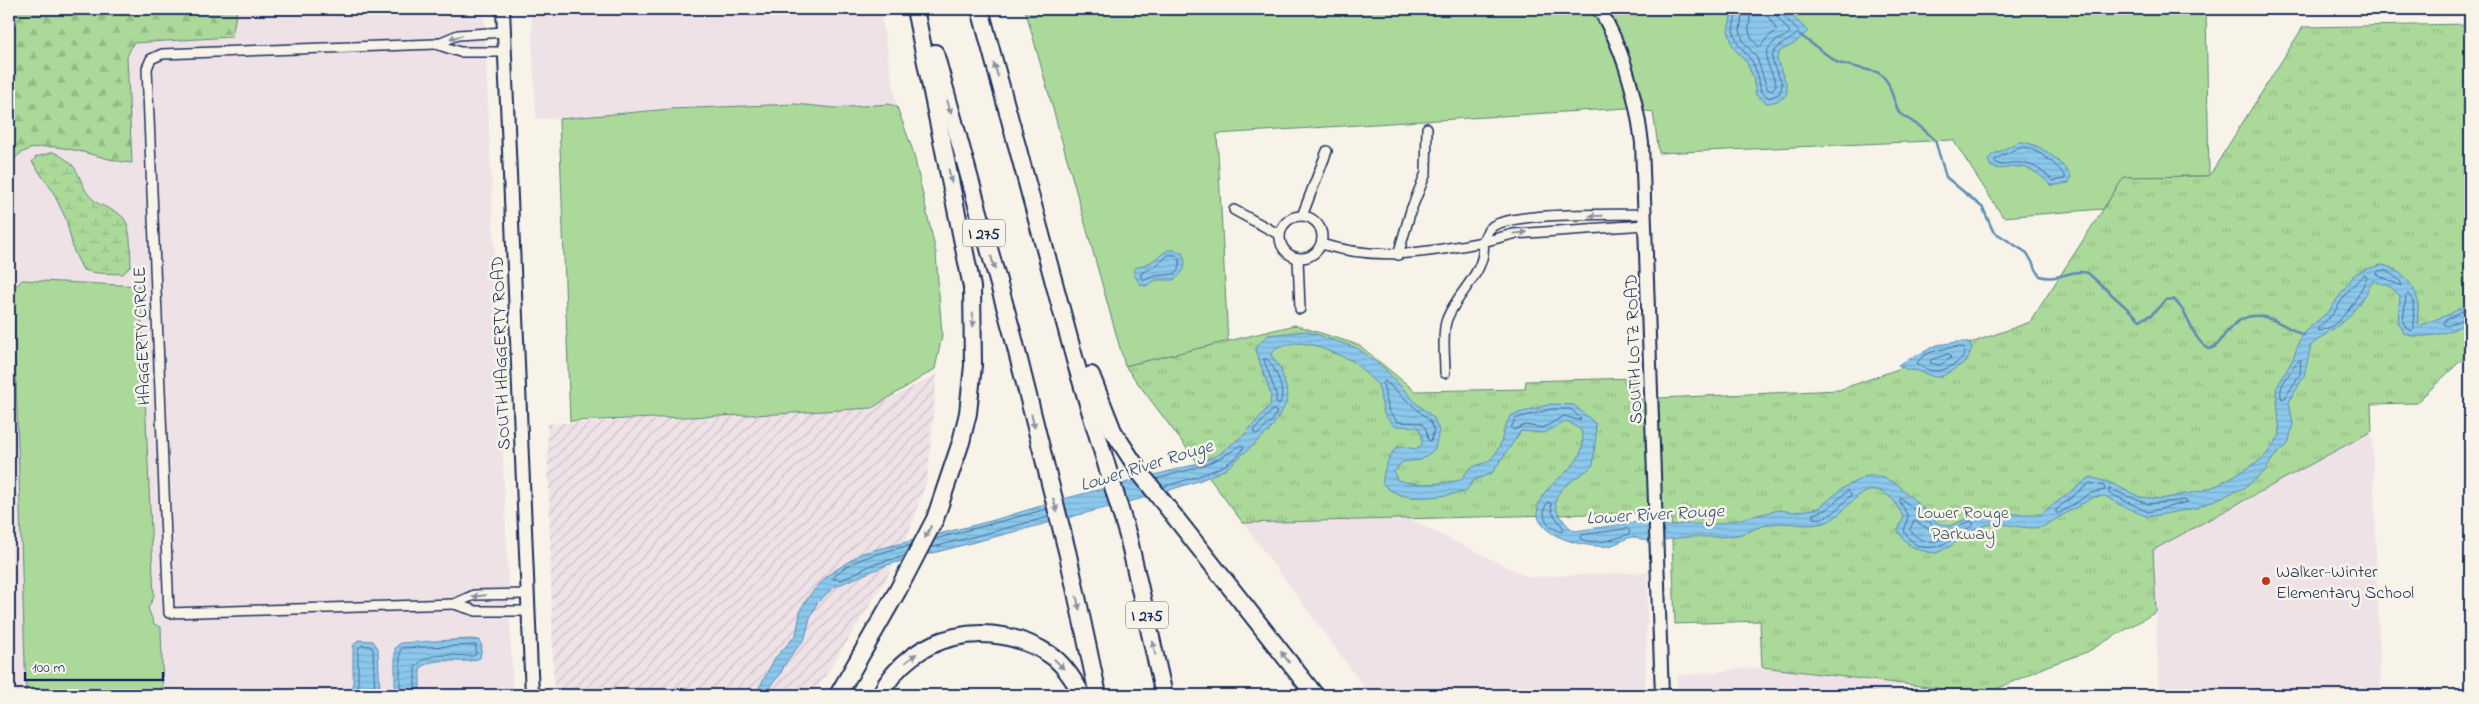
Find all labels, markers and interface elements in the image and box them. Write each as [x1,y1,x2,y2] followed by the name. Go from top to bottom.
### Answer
[448,33,464,41] one-way arrow
[992,63,1000,78] one-way arrow
[946,99,954,114] one-way arrow
[946,169,954,184] one-way arrow
[1588,212,1604,220] one-way arrow
[963,220,1005,247] road number: I 275
[1512,229,1528,237] one-way arrow
[486,256,518,450] street label: SOUTH HAGGERTY ROAD
[989,256,997,271] one-way arrow
[128,266,158,406] street label: HAGGERTY CIRCLE
[1619,274,1651,424] street label: SOUTH LOTZ ROAD
[969,312,977,328] one-way arrow
[1029,413,1037,428] one-way arrow
[1077,433,1218,500] water label: Lower River Rouge
[1051,498,1059,513] one-way arrow
[1586,498,1726,534] water label: Lower River Rouge
[1917,501,2010,548] park label: Lower Rouge Parkway
[924,525,932,539] one-way arrow
[2276,560,2414,607] place label: Walker-Winter Elementary School
[2260,575,2272,587] marker: Walker-Winter Elementary School
[470,592,486,600] one-way arrow
[1074,595,1082,610] one-way arrow
[1126,602,1168,628] road number: I 275
[1150,640,1158,655] one-way arrow
[25,649,162,681] scale bar
[1279,651,1290,664] one-way arrow
[904,652,917,663] one-way arrow
[32,657,65,679] text: 100 m
[1053,658,1065,670] one-way arrow

